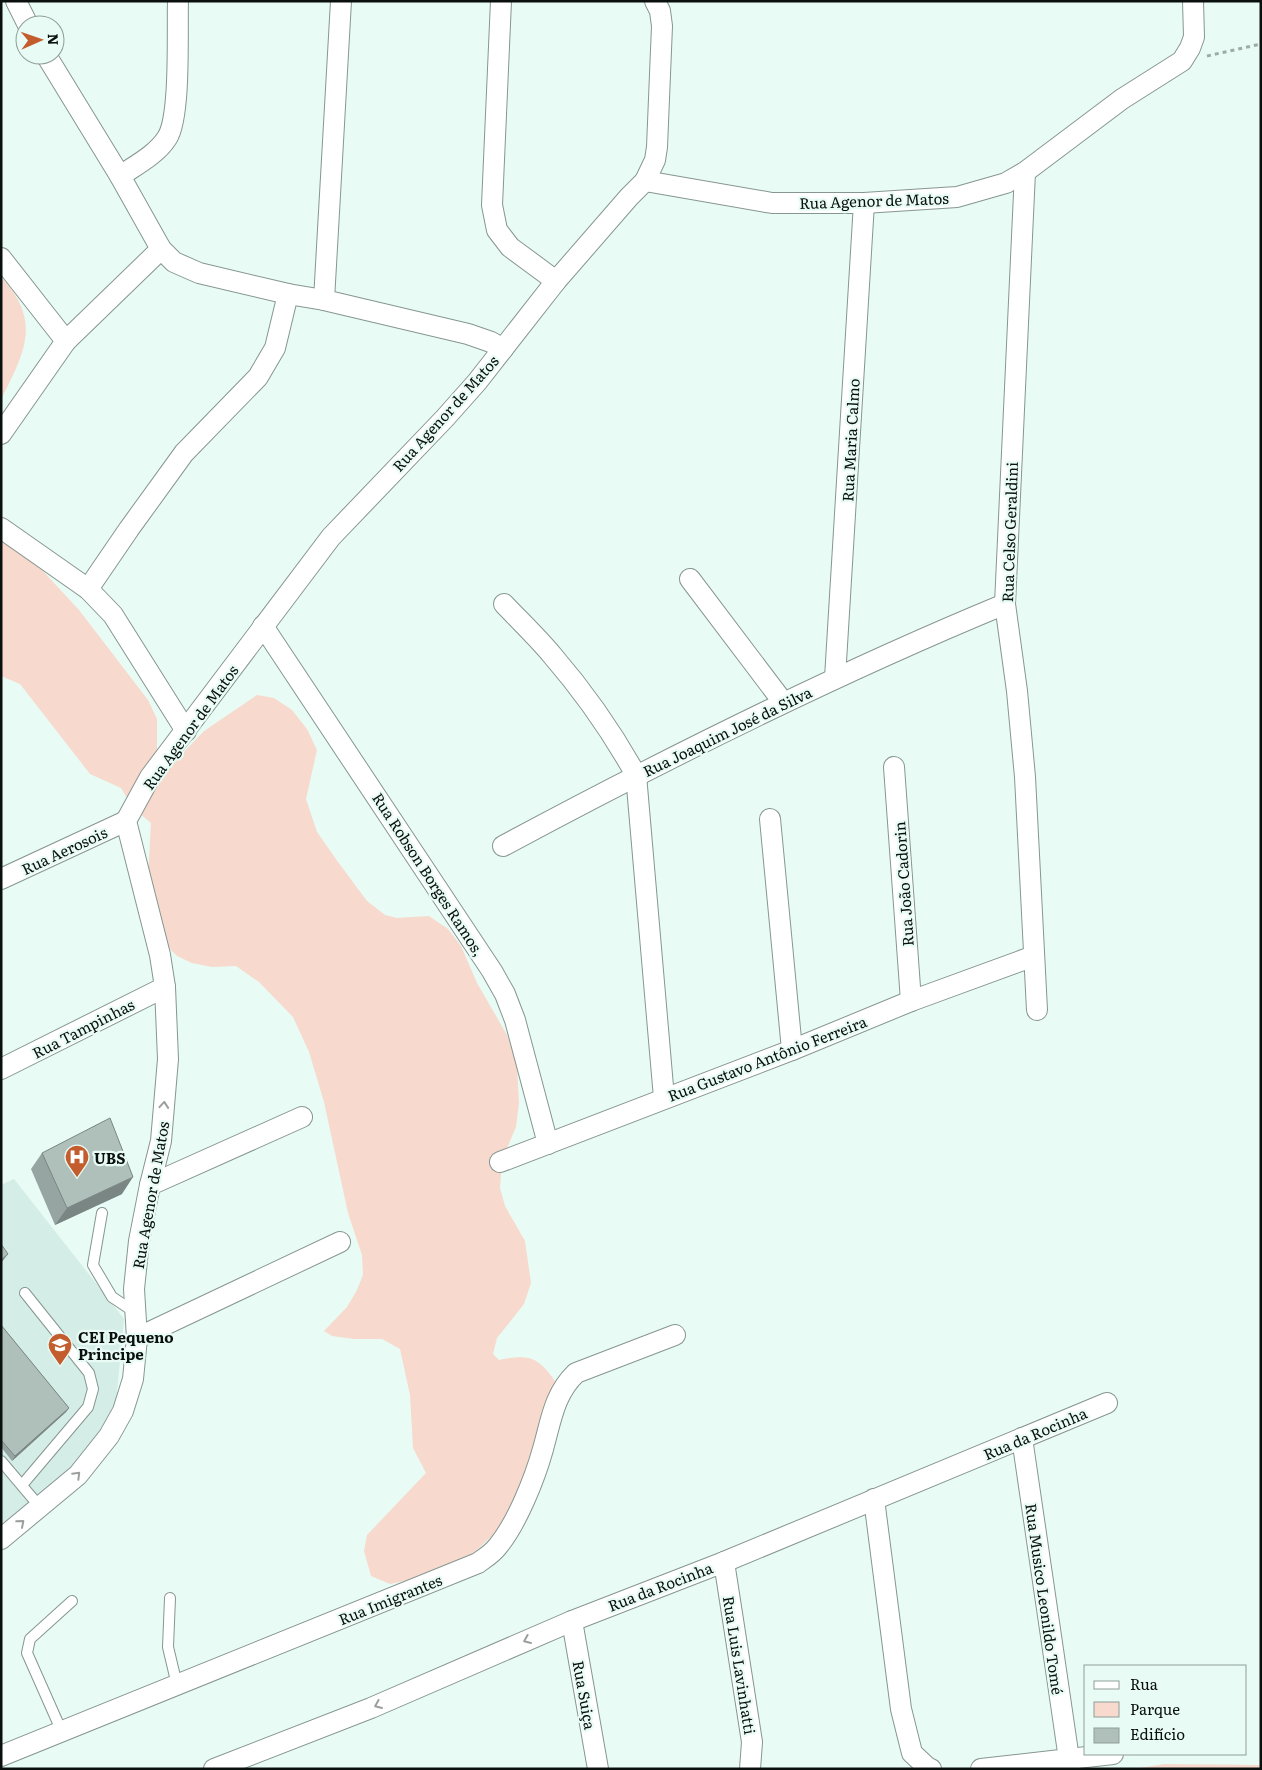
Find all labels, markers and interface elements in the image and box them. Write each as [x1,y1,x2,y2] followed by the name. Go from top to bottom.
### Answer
[15,15,65,65] north arrow
[44,33,64,46] text: N
[799,186,949,214] street label: Rua Agenor de Matos
[386,350,504,476] street label: Rua Agenor de Matos
[835,378,865,502] street label: Rua Maria Calmo
[995,461,1023,603] street label: Rua Celso Geraldini
[137,660,243,794] street label: Rua Agenor de Matos
[639,680,816,782] street label: Rua Joaquim José da Silva
[367,788,491,960] street label: Rua Robson Borges Ramos,
[17,820,111,880] street label: Rua Aerosois
[887,821,919,947] street label: Rua João Cadorin
[28,992,138,1064] street label: Rua Tampinhas
[664,1009,871,1107] street label: Rua Gustavo Antônio Ferreira
[159,1101,170,1109] one-way arrow
[126,1119,174,1271] street label: Rua Agenor de Matos
[64,1144,90,1178] hospital icon: UBS
[94,1146,125,1169] place label: UBS
[78,1325,174,1365] place label: CEI Pequeno Principe
[47,1332,73,1366] school or university icon: CEI Pequeno Principe
[980,1400,1091,1465] street label: Rua da Rocinha
[71,1472,80,1481] one-way arrow
[1020,1502,1070,1696] street label: Rua Musico Leonildo Tomé
[15,1521,24,1529] one-way arrow
[604,1555,717,1617] street label: Rua da Rocinha
[335,1568,445,1630] street label: Rua Imigrantes
[718,1594,762,1736] street label: Rua Luis Lavinhatti
[523,1634,532,1645] one-way arrow
[568,1659,603,1732] street label: Rua Suiça
[1084,1665,1247,1755] legend
[1130,1672,1159,1695] text: Rua
[1130,1697,1180,1720] text: Parque
[374,1698,383,1709] one-way arrow
[1130,1722,1185,1745] text: Edifício

